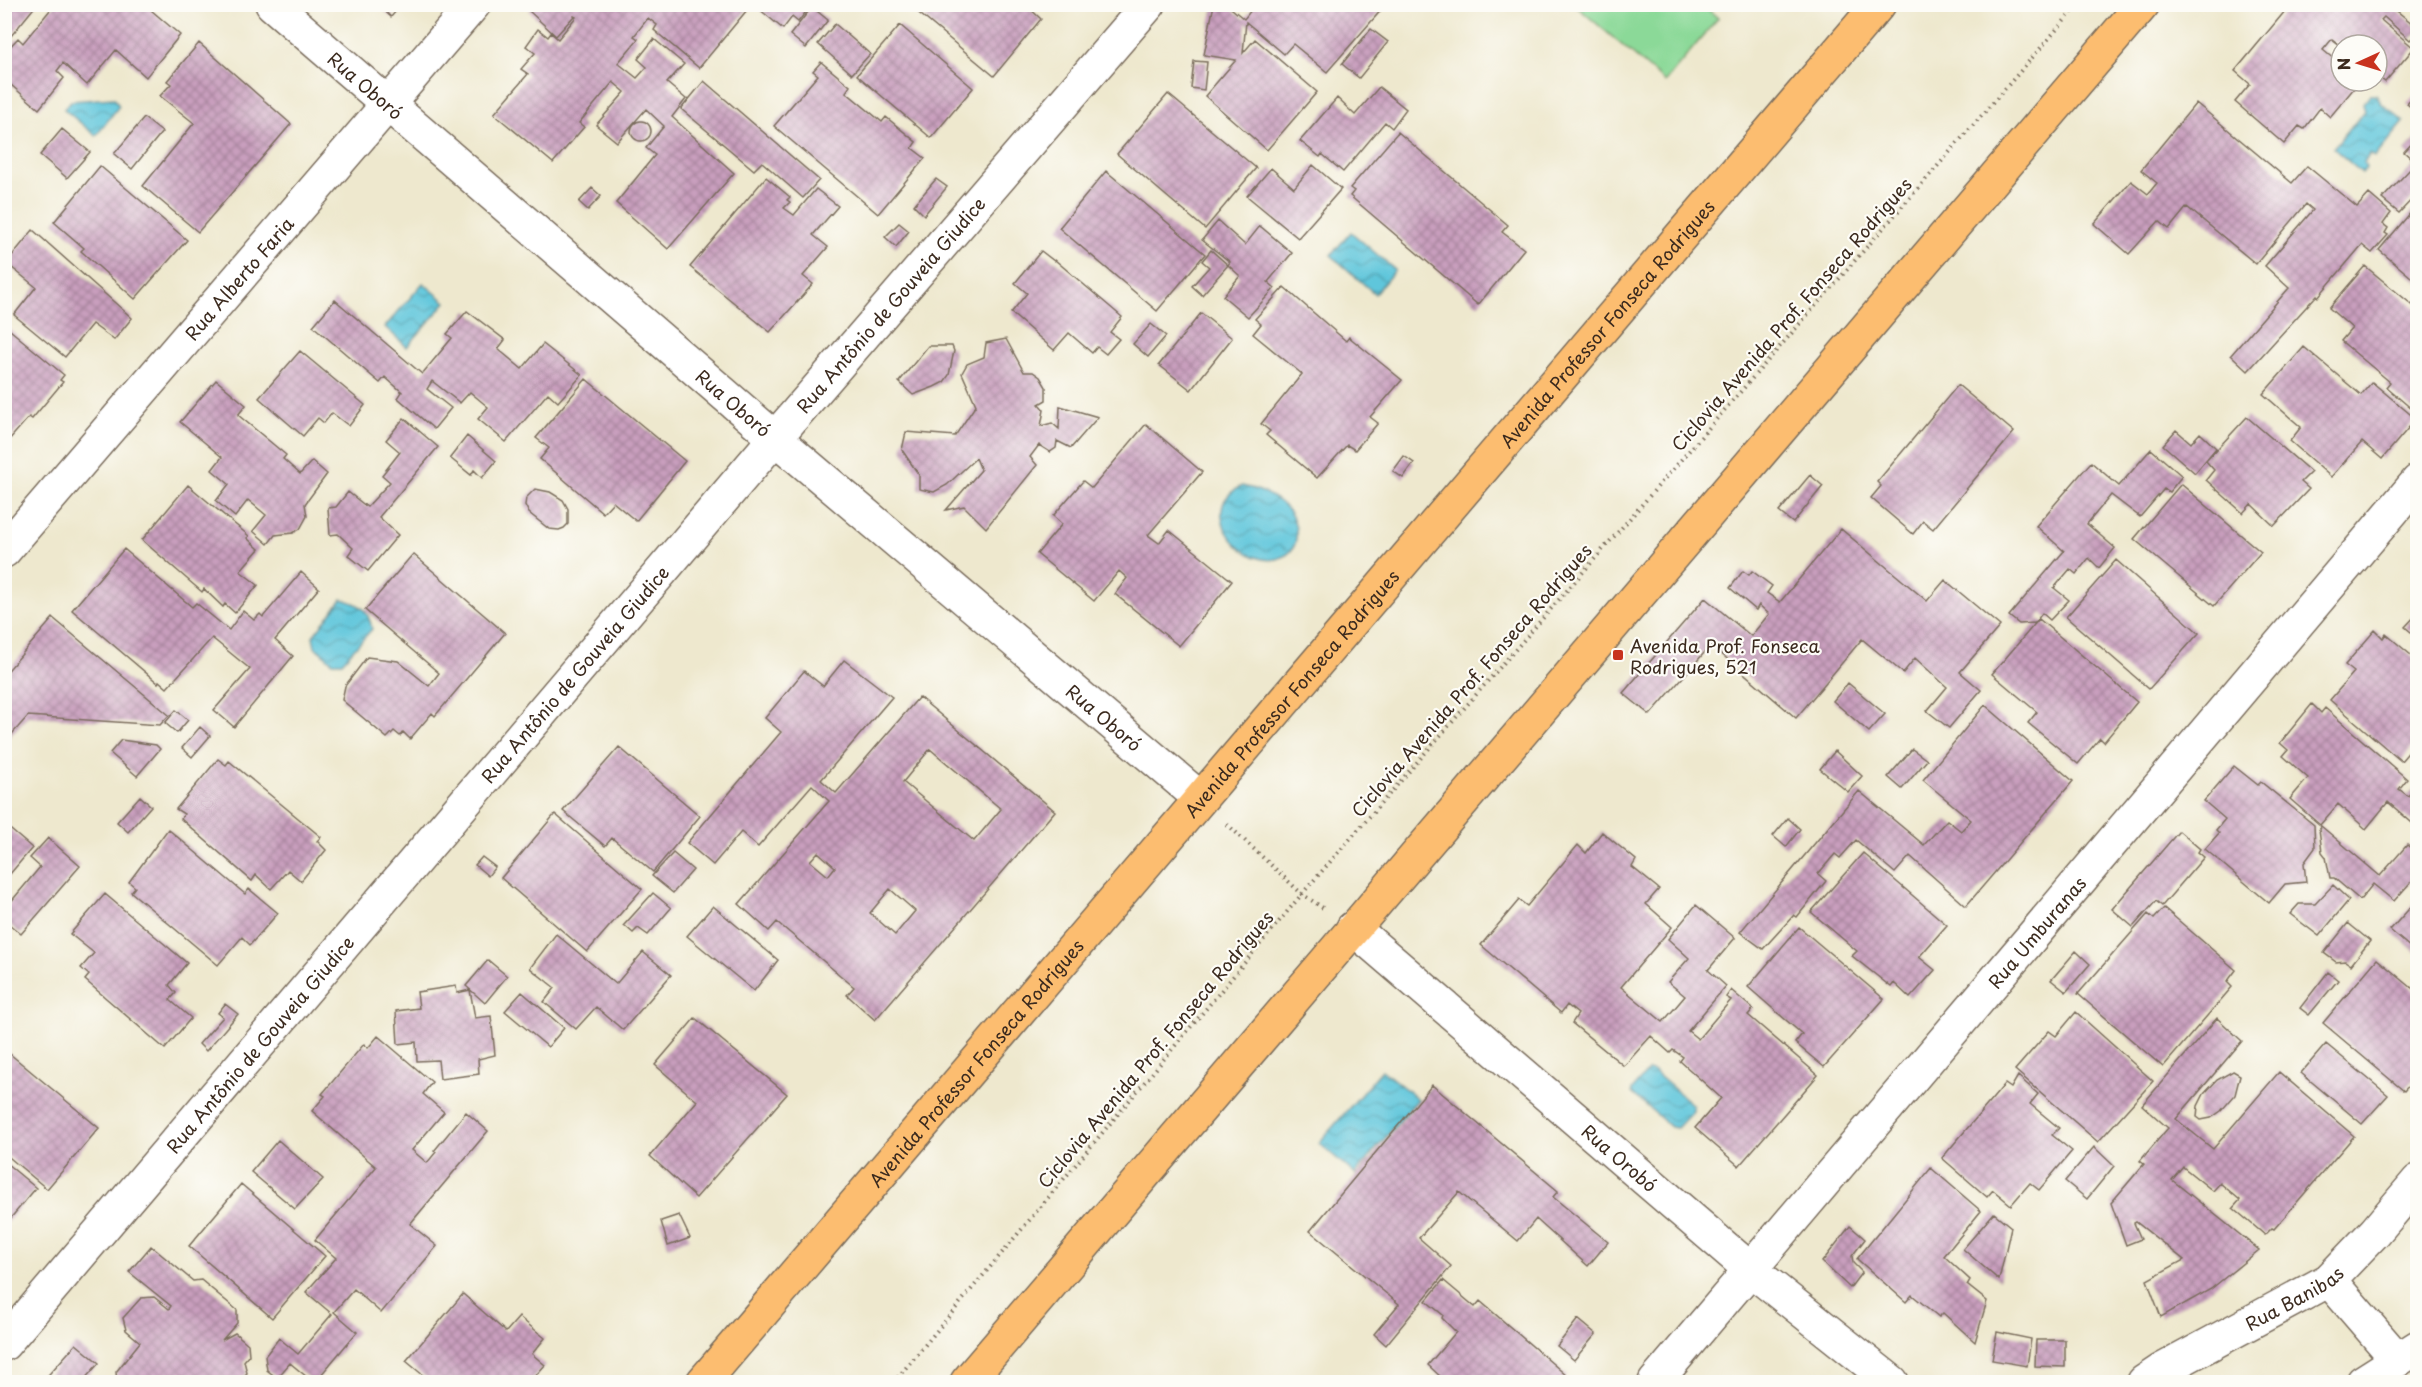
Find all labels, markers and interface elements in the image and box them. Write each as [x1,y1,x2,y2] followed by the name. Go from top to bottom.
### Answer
[2329,33,2389,93] north arrow
[322,45,409,125] street label: Rua Oboró
[2331,57,2355,71] text: N
[1664,171,1918,457] street label: Ciclovia Avenida Prof. Fonseca Rodrigues
[789,190,991,418] street label: Rua Antônio de Gouveia Giudice
[1493,193,1720,453] street label: Avenida Professor Fonseca Rodrigues
[178,210,300,346] street label: Rua Alberto Faria
[690,362,777,443] street label: Rua Oboró
[1344,537,1598,823] street label: Ciclovia Avenida Prof. Fonseca Rodrigues
[474,559,675,788] street label: Rua Antônio de Gouveia Giudice
[1177,563,1405,823] street label: Avenida Professor Fonseca Rodrigues
[1630,632,1820,680] place label: Avenida Prof. Fonseca Rodrigues, 521
[1611,648,1625,662] marker: Avenida Prof. Fonseca Rodrigues, 521
[1061,677,1148,757] street label: Rua Oboró
[1981,870,2092,994] street label: Rua Umburanas
[1031,904,1279,1194] street label: Ciclovia Avenida Prof. Fonseca Rodrigues
[159,929,360,1158] street label: Rua Antônio de Gouveia Giudice
[862,933,1089,1192] street label: Avenida Professor Fonseca Rodrigues
[1576,1117,1664,1198] street label: Rua Orobó
[2240,1260,2349,1336] street label: Rua Banibas

